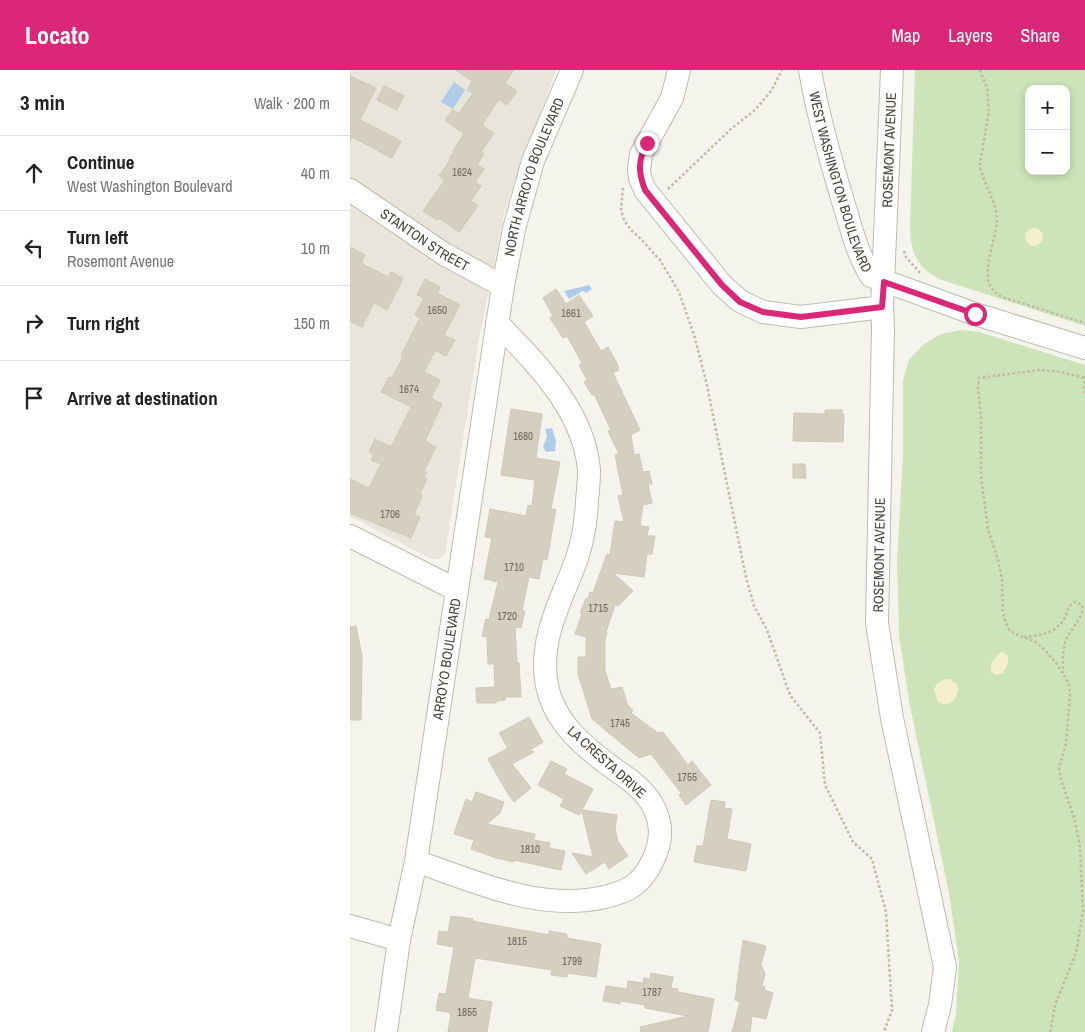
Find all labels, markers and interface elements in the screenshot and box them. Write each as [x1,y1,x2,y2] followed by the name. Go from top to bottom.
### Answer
[25,19,90,51] text: Locato
[892,23,920,48] text: Map
[948,23,993,48] text: Layers
[1021,23,1060,48] text: Share
[1025,85,1070,175] map controls
[1025,85,1070,130] button: +
[20,88,65,117] text: 3 min
[805,90,876,275] street label: WEST WASHINGTON BOULEVARD
[254,92,330,114] text: Walk · 200 m
[878,92,900,208] street label: ROSEMONT AVENUE
[500,95,568,258] street label: NORTH ARROYO BOULEVARD
[1025,130,1070,175] button: −
[636,132,659,155] route end
[67,149,135,175] text: Continue
[20,159,48,187] icon: ahead
[301,162,330,184] text: 40 m
[452,165,472,179] house number: 1624
[67,175,233,197] text: West Washington Boulevard
[377,204,472,275] street label: STANTON STREET
[67,224,128,250] text: Turn left
[20,234,48,262] icon: left
[301,237,330,259] text: 10 m
[67,250,174,272] text: Rosemont Avenue
[427,303,447,317] house number: 1650
[964,303,987,326] route start
[561,306,581,320] house number: 1661
[20,309,48,337] icon: right
[67,310,139,336] text: Turn right
[294,312,330,334] text: 150 m
[399,382,419,396] house number: 1674
[20,384,48,412] icon: arrive
[67,385,218,411] text: Arrive at destination
[513,429,533,443] house number: 1680
[869,497,889,613] street label: ROSEMONT AVENUE
[380,507,400,521] house number: 1706
[504,560,524,574] house number: 1710
[428,597,465,722] street label: ARROYO BOULEVARD
[588,601,608,615] house number: 1715
[497,609,517,623] house number: 1720
[610,716,630,730] house number: 1745
[564,722,650,802] street label: LA CRESTA DRIVE
[677,770,697,784] house number: 1755
[520,842,540,856] house number: 1810
[507,934,527,948] house number: 1815
[562,954,582,968] house number: 1799
[642,985,662,999] house number: 1787
[457,1005,477,1019] house number: 1855

